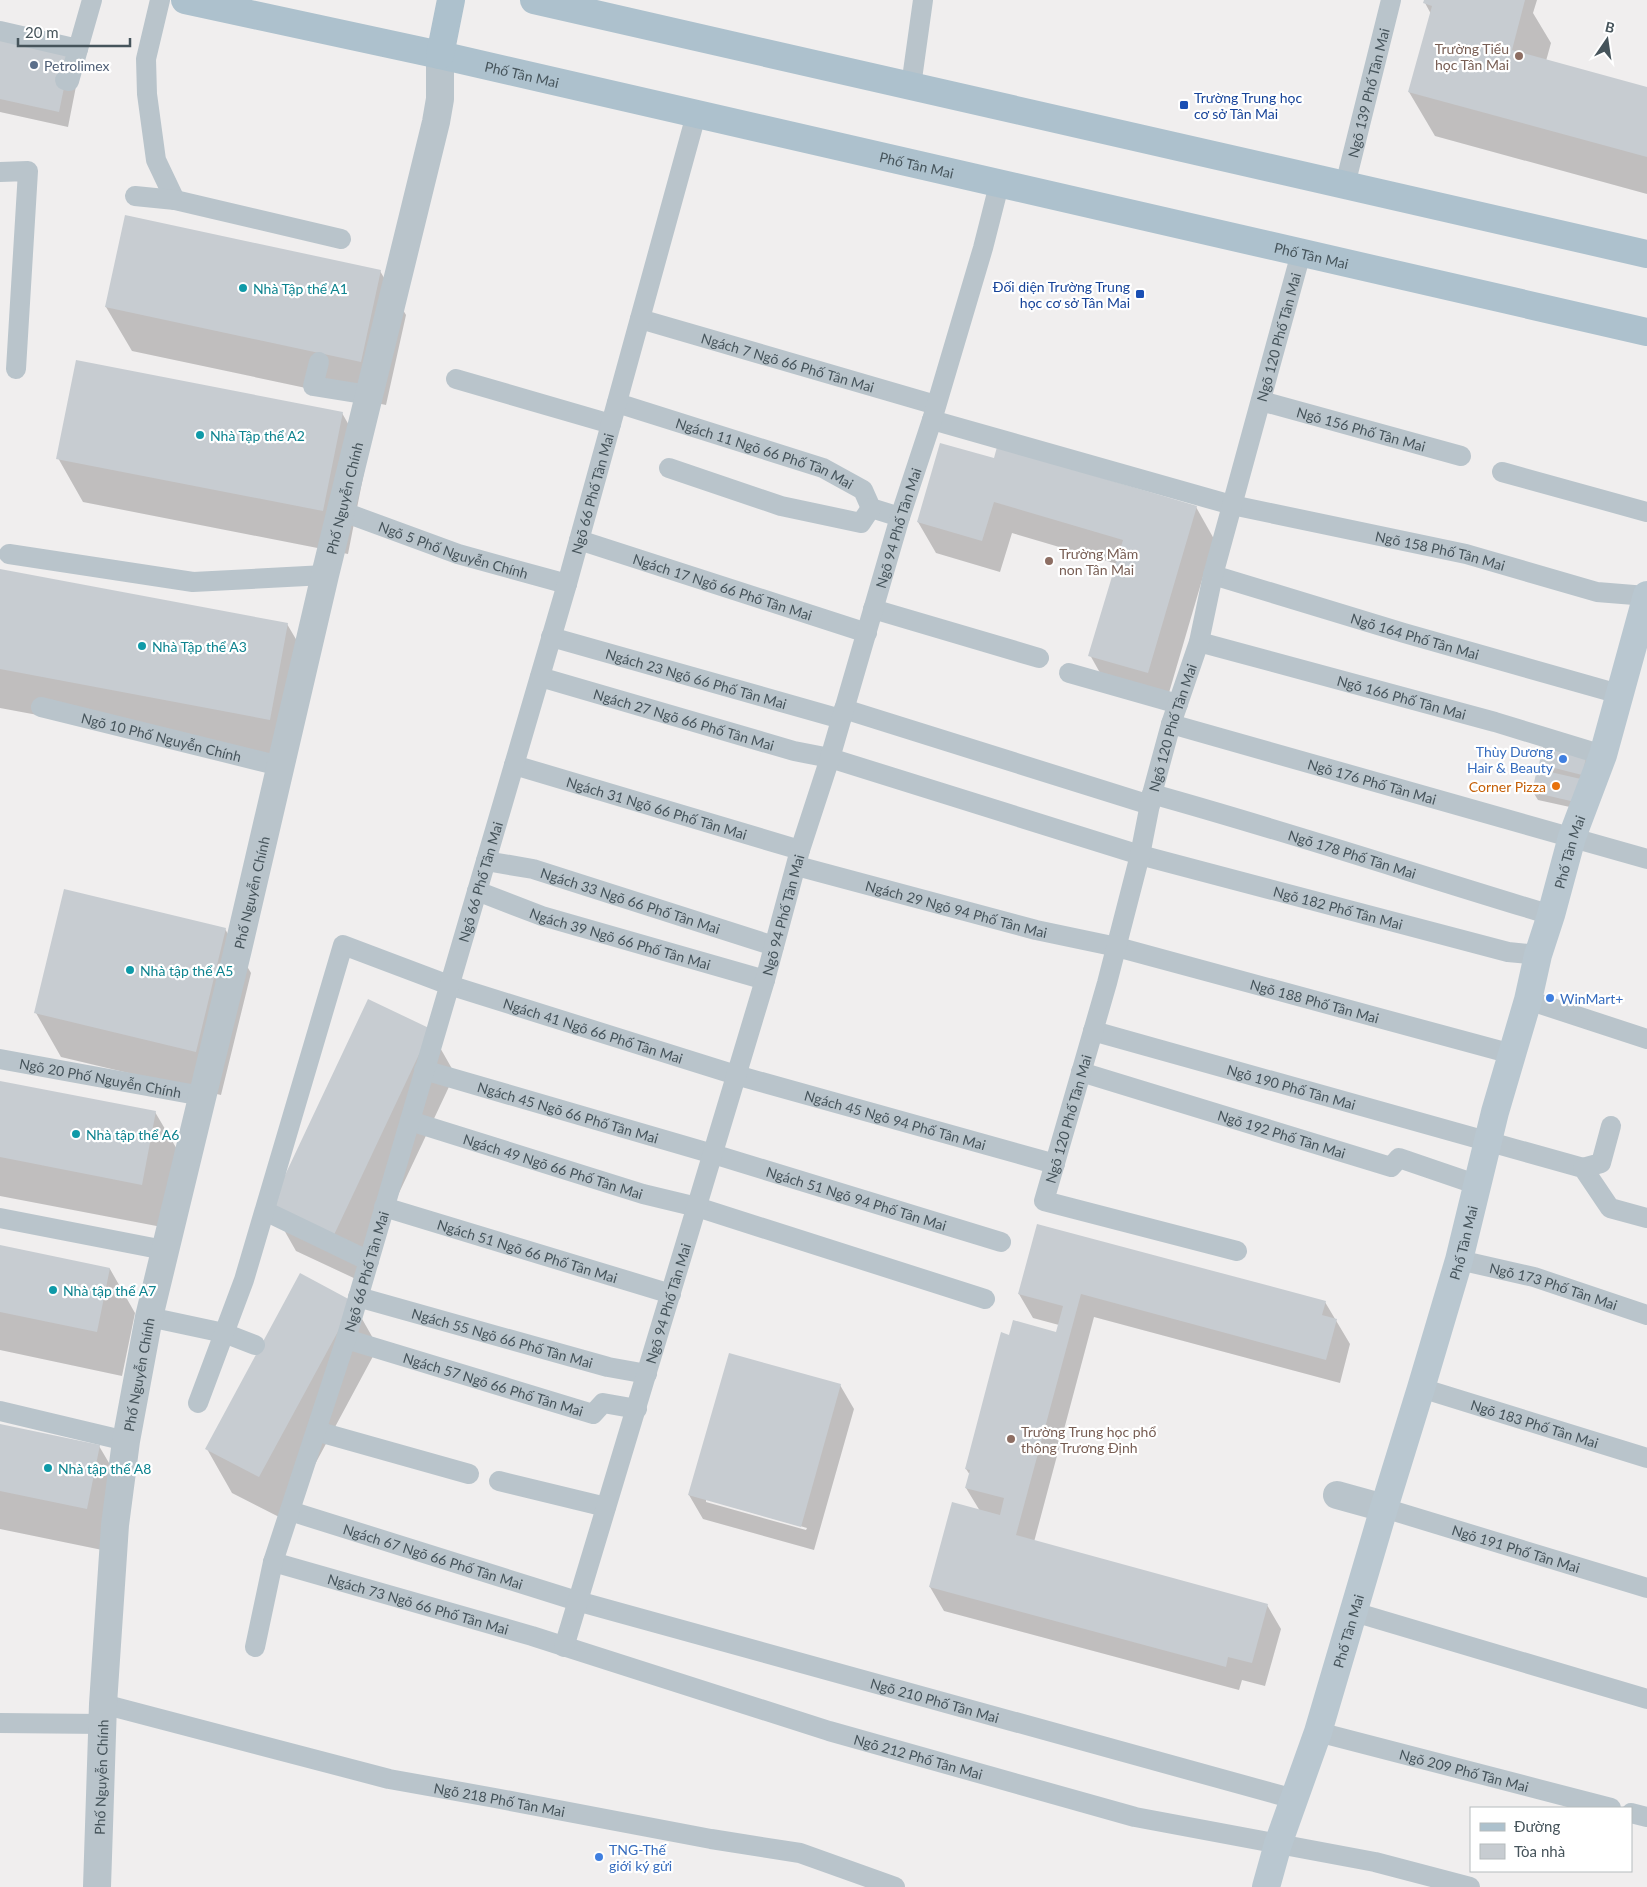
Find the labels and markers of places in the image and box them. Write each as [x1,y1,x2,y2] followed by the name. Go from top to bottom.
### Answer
[1435,40,1509,73] place label: Trường Tiểu học Tân Mai
[1513,50,1525,62] marker: Trường Tiểu học Tân Mai
[44,57,110,74] place label: Petrolimex
[28,59,40,71] marker: Petrolimex
[1194,89,1303,122] place label: Trường Trung học cơ sở Tân Mai
[1178,99,1190,111] marker: Trường Trung học cơ sở Tân Mai
[993,278,1130,311] place label: Đối diện Trường Trung học cơ sở Tân Mai
[253,280,348,297] place label: Nhà Tập thể A1
[237,282,249,294] marker: Nhà Tập thể A1
[1134,288,1146,300] marker: Đối diện Trường Trung học cơ sở Tân Mai
[210,427,305,444] place label: Nhà Tập thể A2
[194,429,206,441] marker: Nhà Tập thể A2
[1059,545,1138,578] place label: Trường Mầm non Tân Mai
[1043,555,1055,567] marker: Trường Mầm non Tân Mai
[152,638,247,655] place label: Nhà Tập thể A3
[136,640,148,652] marker: Nhà Tập thể A3
[1467,743,1554,776] place label: Thùy Dương Hair & Beauty
[1557,753,1569,765] marker: Thùy Dương Hair & Beauty
[1469,778,1546,795] place label: Corner Pizza
[1550,780,1562,792] marker: Corner Pizza
[140,962,233,979] place label: Nhà tập thể A5
[124,964,136,976] marker: Nhà tập thể A5
[1560,990,1623,1007] place label: WinMart+
[1544,992,1556,1004] marker: WinMart+
[86,1126,179,1143] place label: Nhà tập thể A6
[70,1128,82,1140] marker: Nhà tập thể A6
[63,1282,156,1299] place label: Nhà tập thể A7
[47,1284,59,1296] marker: Nhà tập thể A7
[1021,1423,1156,1456] place label: Trường Trung học phổ thông Trương Định
[1005,1433,1017,1445] marker: Trường Trung học phổ thông Trương Định
[58,1460,151,1477] place label: Nhà tập thể A8
[42,1462,54,1474] marker: Nhà tập thể A8
[609,1841,672,1874] place label: TNG-Thế giới ký gửi
[593,1851,605,1863] marker: TNG-Thế giới ký gửi

